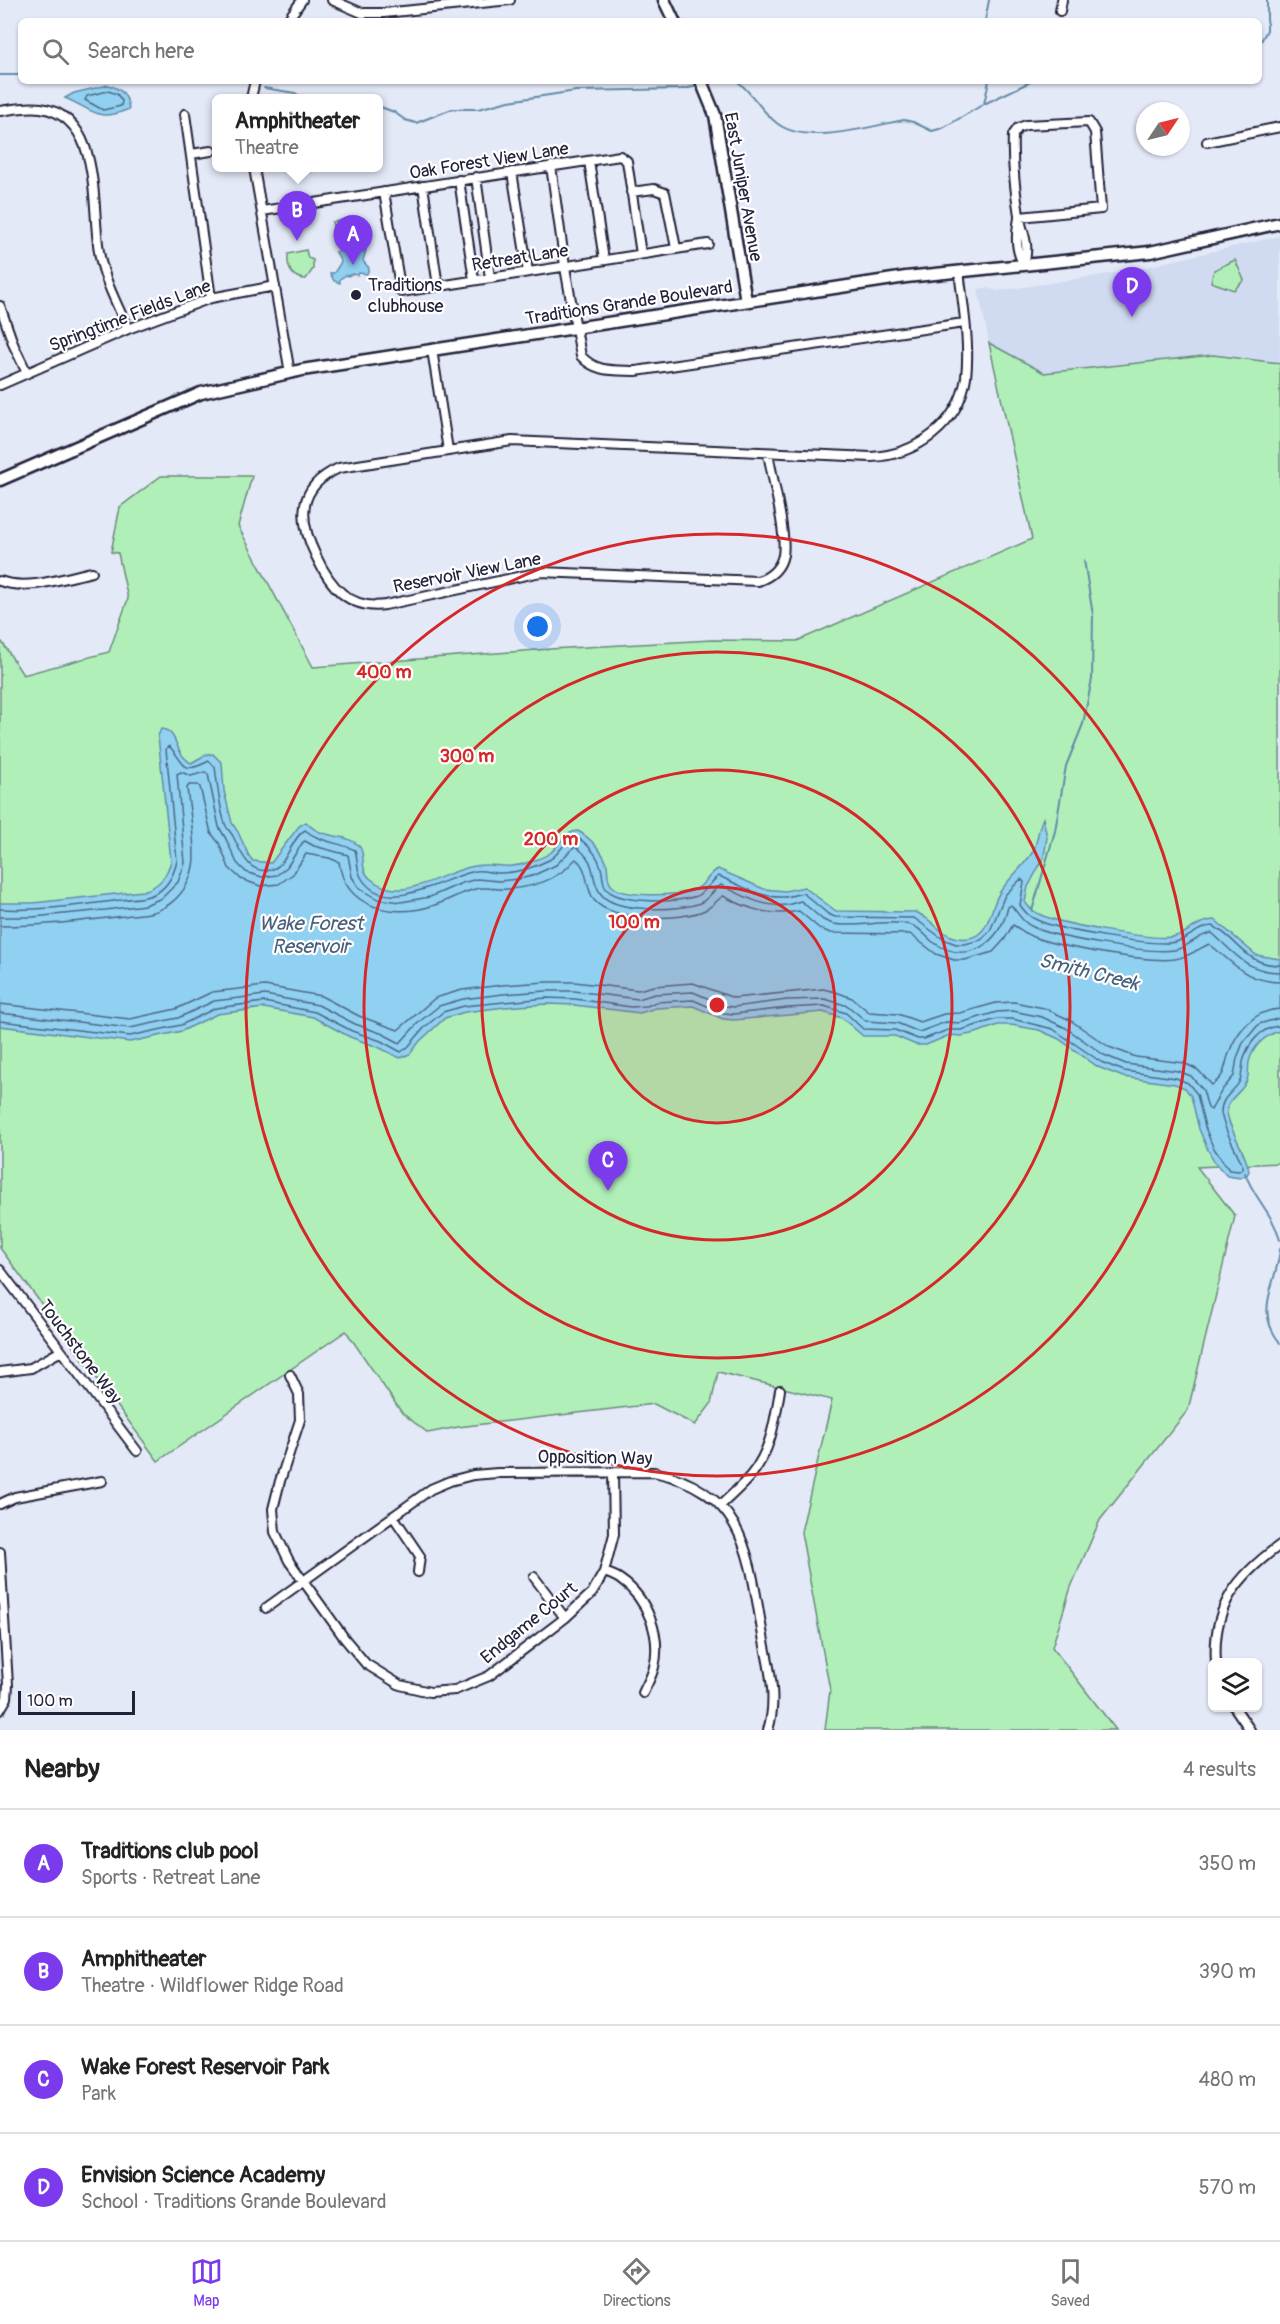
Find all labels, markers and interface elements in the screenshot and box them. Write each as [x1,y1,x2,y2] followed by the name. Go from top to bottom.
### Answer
[18,18,1262,84] search box
[39,35,72,68] icon: search
[87,37,194,65] text: Search here
[212,94,383,172] popup
[1136,102,1190,156] north arrow
[235,107,360,135] text: Amphitheater
[719,111,767,263] street label: East Juniper Avenue
[235,135,299,160] text: Theatre
[408,137,570,185] street label: Oak Forest View Lane
[278,192,316,241] pin: B
[334,216,372,265] pin: A
[470,239,570,277] street label: Retreat Lane
[1112,268,1152,317] pin: D
[46,274,214,357] street label: Springtime Fields Lane
[368,274,444,318] place label: Traditions clubhouse
[524,275,734,331] street label: Traditions Grande Boulevard
[349,288,363,302] marker: Traditions clubhouse
[391,547,543,599] street label: Reservoir View Lane
[523,612,552,641] your location
[357,661,411,684] text: 400 m
[440,745,494,768] text: 300 m
[524,828,578,851] text: 200 m
[259,911,365,959] water label: Wake Forest Reservoir
[608,911,660,934] text: 100 m
[1037,948,1143,997] water label: Smith Creek
[707,995,727,1015] centre of rings
[588,1142,628,1191] pin: C
[33,1295,127,1409] street label: Touchstone Way
[537,1445,653,1471] street label: Opposition Way
[476,1576,583,1669] street label: Endgame Court
[1208,1658,1262,1712] map controls
[1208,1658,1262,1712] button: layers
[18,1688,135,1716] scale bar
[27,1691,73,1711] text: 100 m
[24,1753,100,1785] text: Nearby
[1183,1757,1256,1782] text: 4 results
[81,1837,259,1865] text: Traditions club pool
[37,1851,50,1876] text: A
[1198,1851,1256,1876] text: 350 m
[81,1865,260,1890] text: Sports · Retreat Lane
[81,1945,206,1973] text: Amphitheater
[38,1959,49,1984] text: B
[1199,1959,1256,1984] text: 390 m
[81,1973,344,1998] text: Theatre · Wildflower Ridge Road
[81,2053,329,2081] text: Wake Forest Reservoir Park
[37,2067,50,2092] text: C
[1199,2067,1256,2092] text: 480 m
[81,2081,116,2106] text: Park
[81,2161,325,2189] text: Envision Science Academy
[37,2175,50,2200] text: D
[1199,2175,1256,2200] text: 570 m
[81,2189,386,2214] text: School · Traditions Grande Boulevard
[190,2255,223,2311] tab: Map
[603,2255,671,2311] tab: Directions
[1050,2255,1090,2311] tab: Saved

